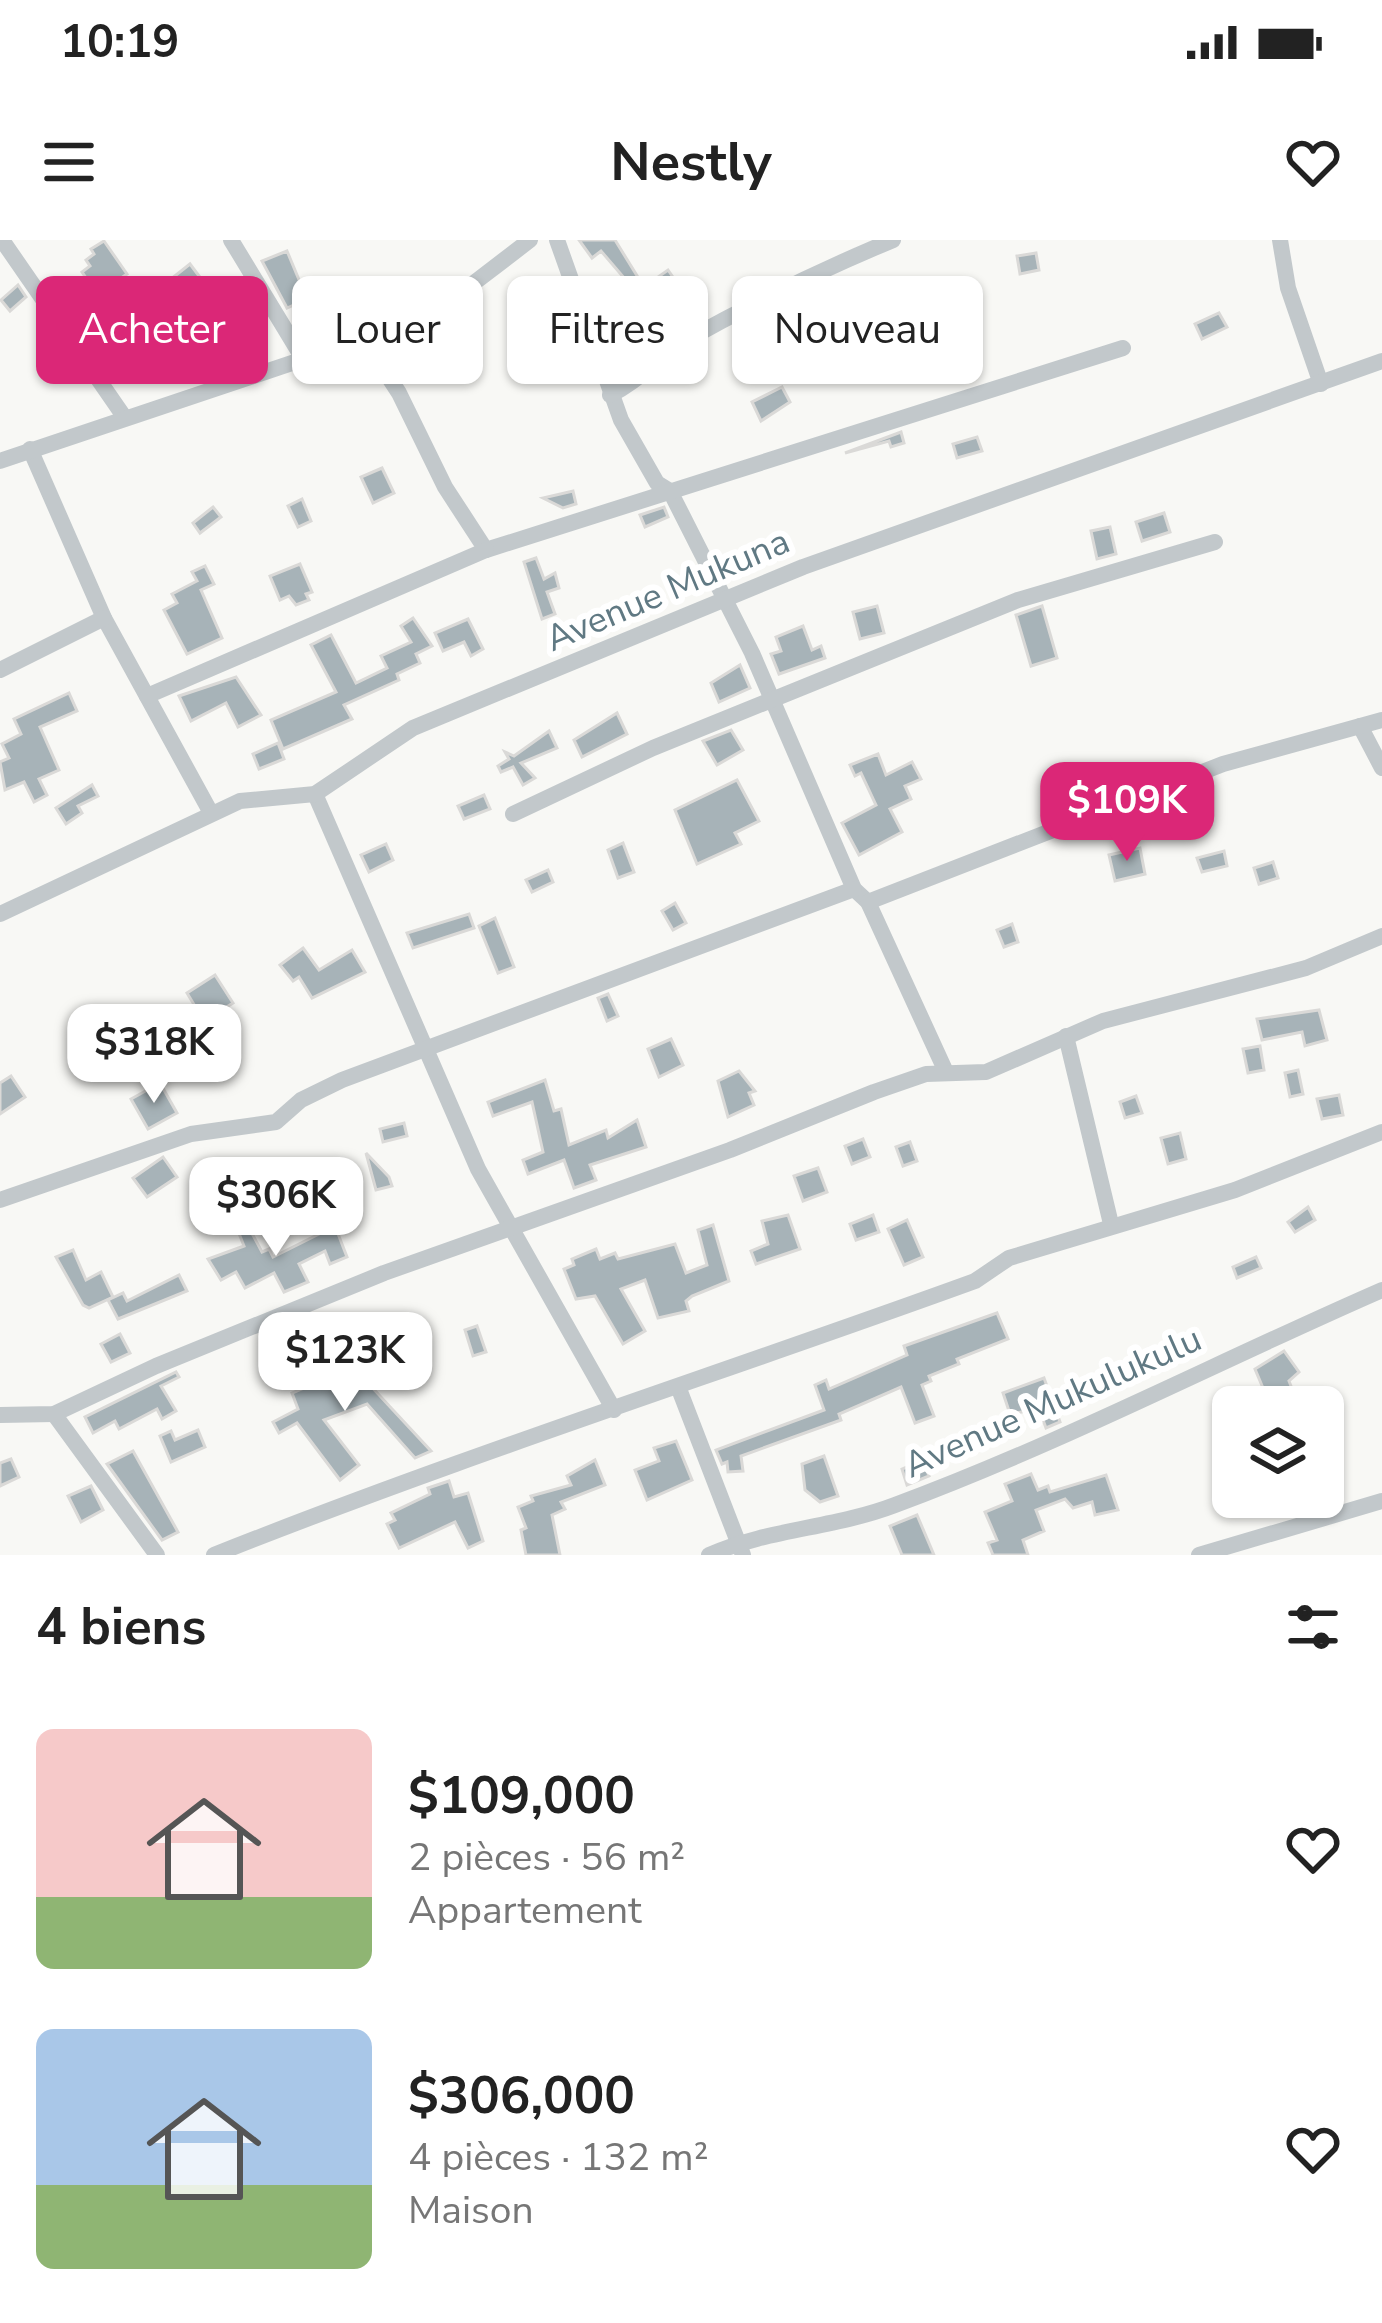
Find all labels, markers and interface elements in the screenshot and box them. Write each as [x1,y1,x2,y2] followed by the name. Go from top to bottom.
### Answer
[60,12,179,73] text: 10:19
[610,125,772,199] text: Nestly
[36,129,102,195] icon: menu
[1280,129,1346,195] icon: heart
[36,276,268,384] chip: Acheter
[292,276,483,384] chip: Louer
[507,276,708,384] chip: Filtres
[732,276,983,384] chip: Nouveau
[538,517,797,664] street label: Avenue Mukuna
[1043,762,1211,864] pin: $109K
[1067,774,1187,827] text: $109K
[70,1004,238,1106] pin: $318K
[94,1016,214,1069] text: $318K
[192,1157,360,1259] pin: $306K
[216,1169,336,1222] text: $306K
[261,1312,429,1414] pin: $123K
[896,1315,1209,1490] street label: Avenue Mukulukulu
[285,1324,405,1377] text: $123K
[1212,1386,1344,1518] map controls
[1212,1386,1344,1518] button: layers
[36,1592,206,1662] text: 4 biens
[1280,1594,1346,1660] icon: filters
[408,1761,635,1831] text: $109,000
[132,1777,276,1921] icon: home
[1280,1816,1346,1882] icon: heart
[408,1831,685,1884] text: 2 pièces · 56 m²
[408,1884,642,1937] text: Appartement
[408,2061,635,2131] text: $306,000
[132,2077,276,2221] icon: home
[1280,2116,1346,2182] icon: heart
[408,2131,709,2184] text: 4 pièces · 132 m²
[408,2184,534,2237] text: Maison

